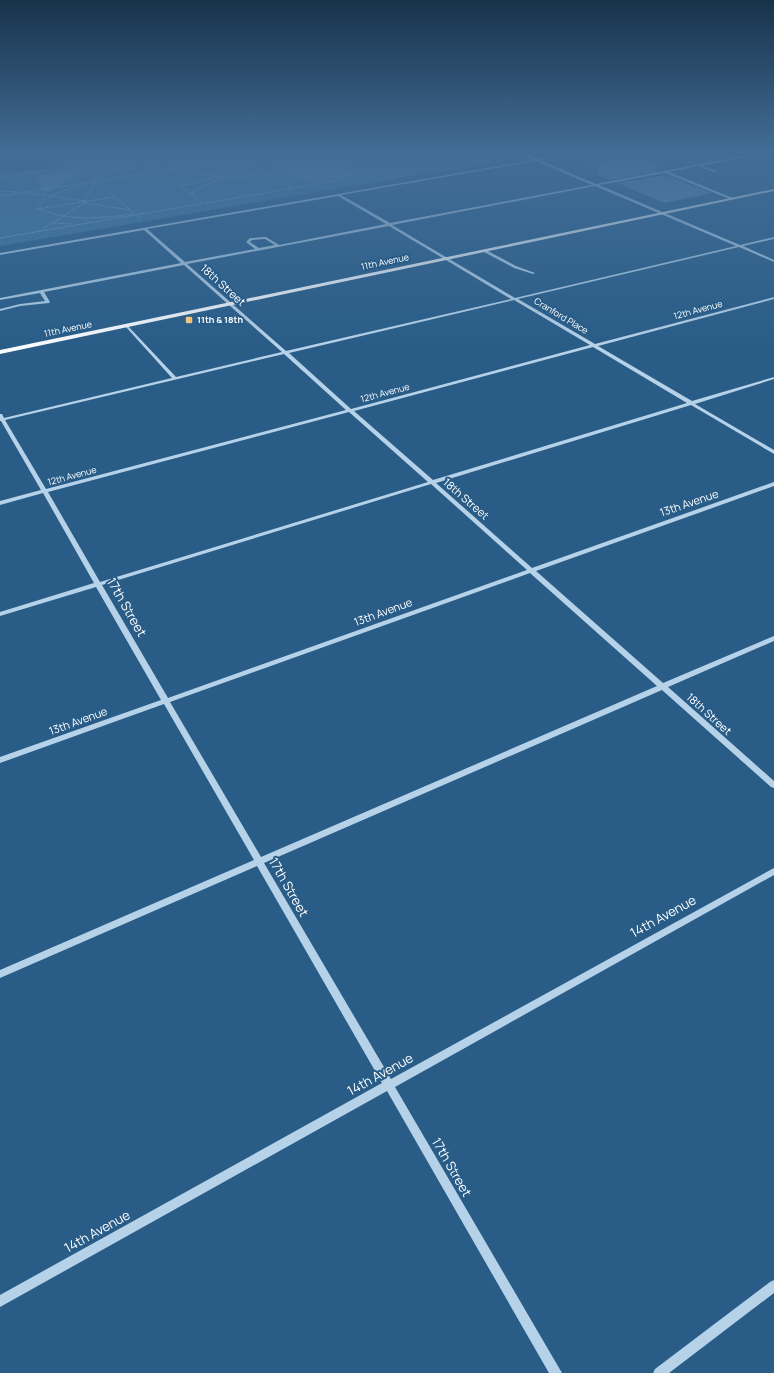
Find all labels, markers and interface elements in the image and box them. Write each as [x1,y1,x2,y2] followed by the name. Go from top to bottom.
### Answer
[360,250,410,273] street label: 11th Avenue
[197,260,249,309] street label: 18th Street
[532,294,591,337] street label: Cranford Place
[672,297,724,322] street label: 12th Avenue
[197,313,243,326] place label: 11th & 18th
[184,315,194,325] marker: 11th & 18th
[43,317,93,340] street label: 11th Avenue
[359,380,411,405] street label: 12th Avenue
[46,463,98,488] street label: 12th Avenue
[440,475,492,523] street label: 18th Street
[657,485,721,520] street label: 13th Avenue
[103,574,151,640] street label: 17th Street
[352,594,415,629] street label: 13th Avenue
[683,689,735,738] street label: 18th Street
[47,703,110,738] street label: 13th Avenue
[265,854,313,920] street label: 17th Street
[627,890,700,942] street label: 14th Avenue
[344,1048,417,1100] street label: 14th Avenue
[428,1134,476,1200] street label: 17th Street
[61,1205,134,1257] street label: 14th Avenue

